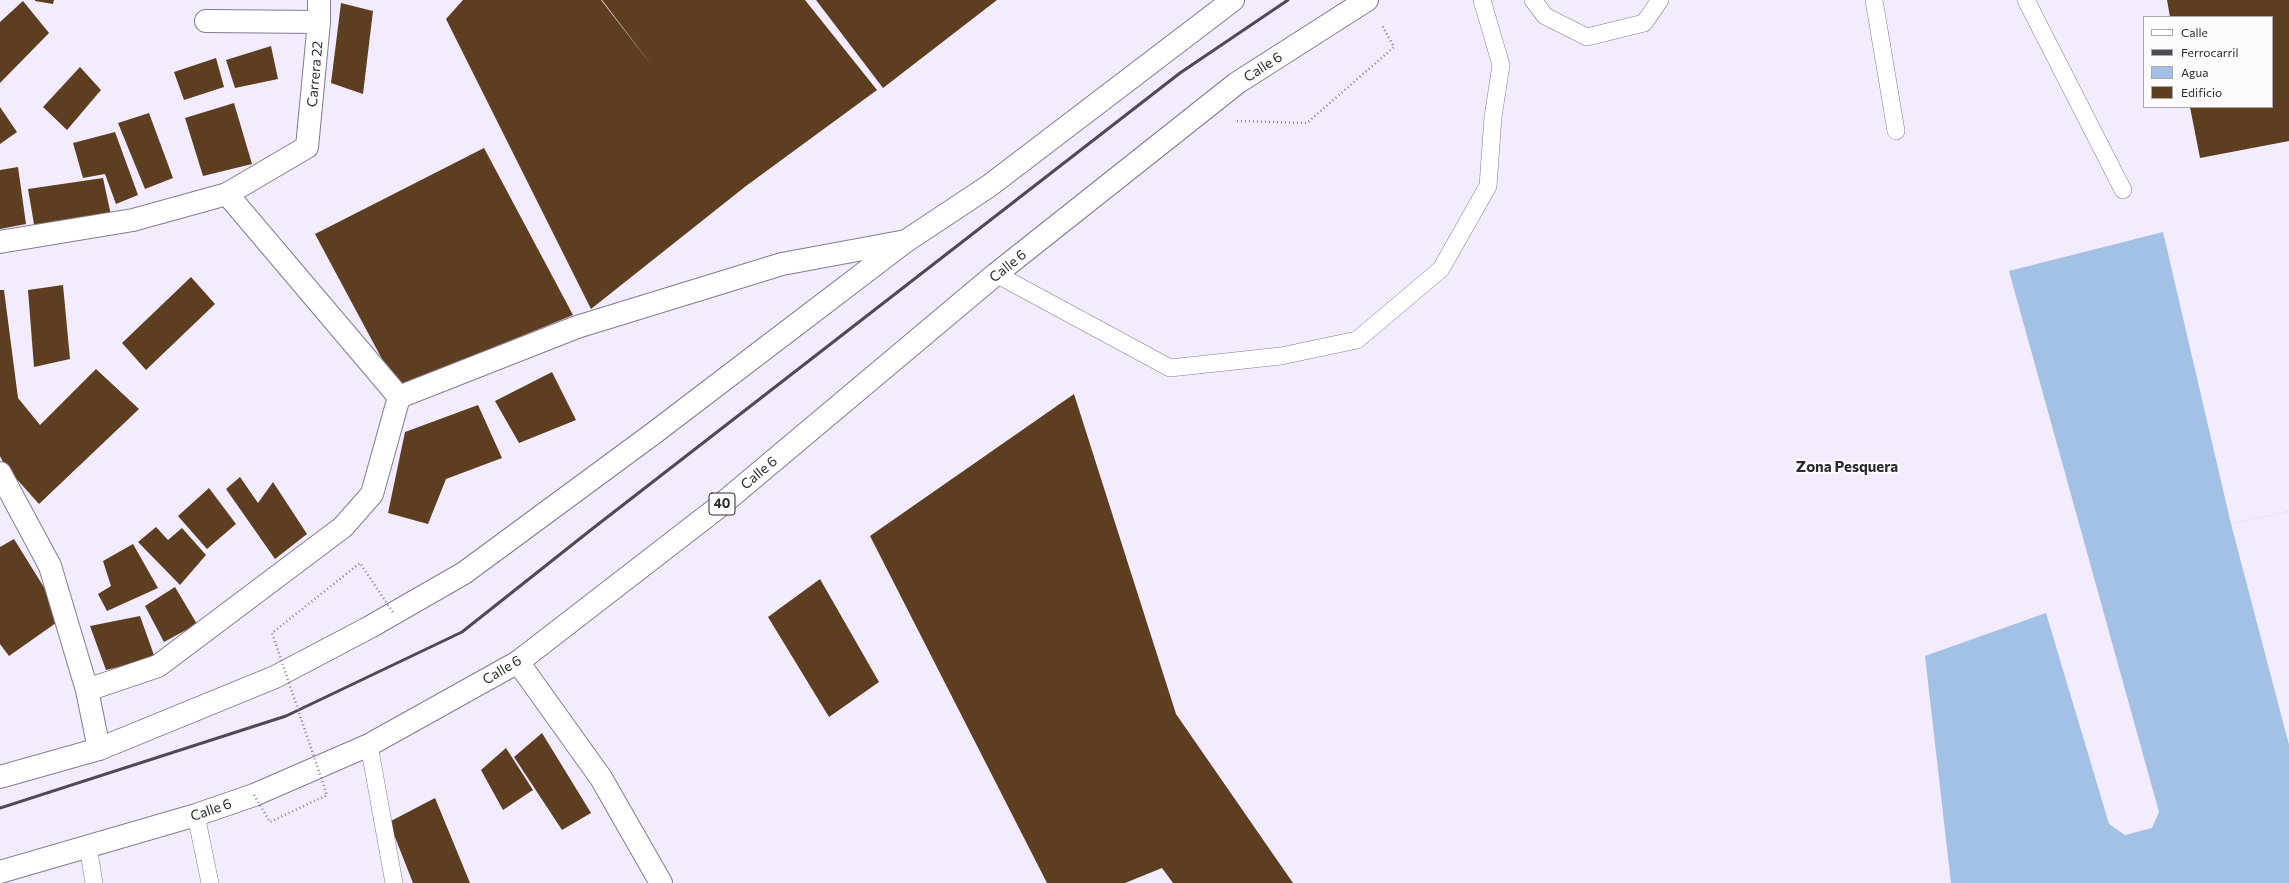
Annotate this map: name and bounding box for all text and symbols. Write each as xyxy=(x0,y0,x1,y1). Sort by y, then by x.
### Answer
legend xyxy=(2143,16,2273,108)
text: Calle xyxy=(2181,25,2208,39)
street label: Carrera 22 xyxy=(304,40,326,108)
text: Ferrocarril xyxy=(2181,45,2238,59)
street label: Calle 6 xyxy=(1241,48,1285,86)
text: Agua xyxy=(2181,65,2209,79)
text: Edificio xyxy=(2181,85,2222,99)
street label: Calle 6 xyxy=(986,246,1030,286)
street label: Calle 6 xyxy=(737,453,781,493)
district label: Zona Pesquera xyxy=(1796,458,1898,476)
road number: 40 xyxy=(709,493,735,515)
street label: Calle 6 xyxy=(479,652,525,688)
street label: Calle 6 xyxy=(188,795,234,825)

